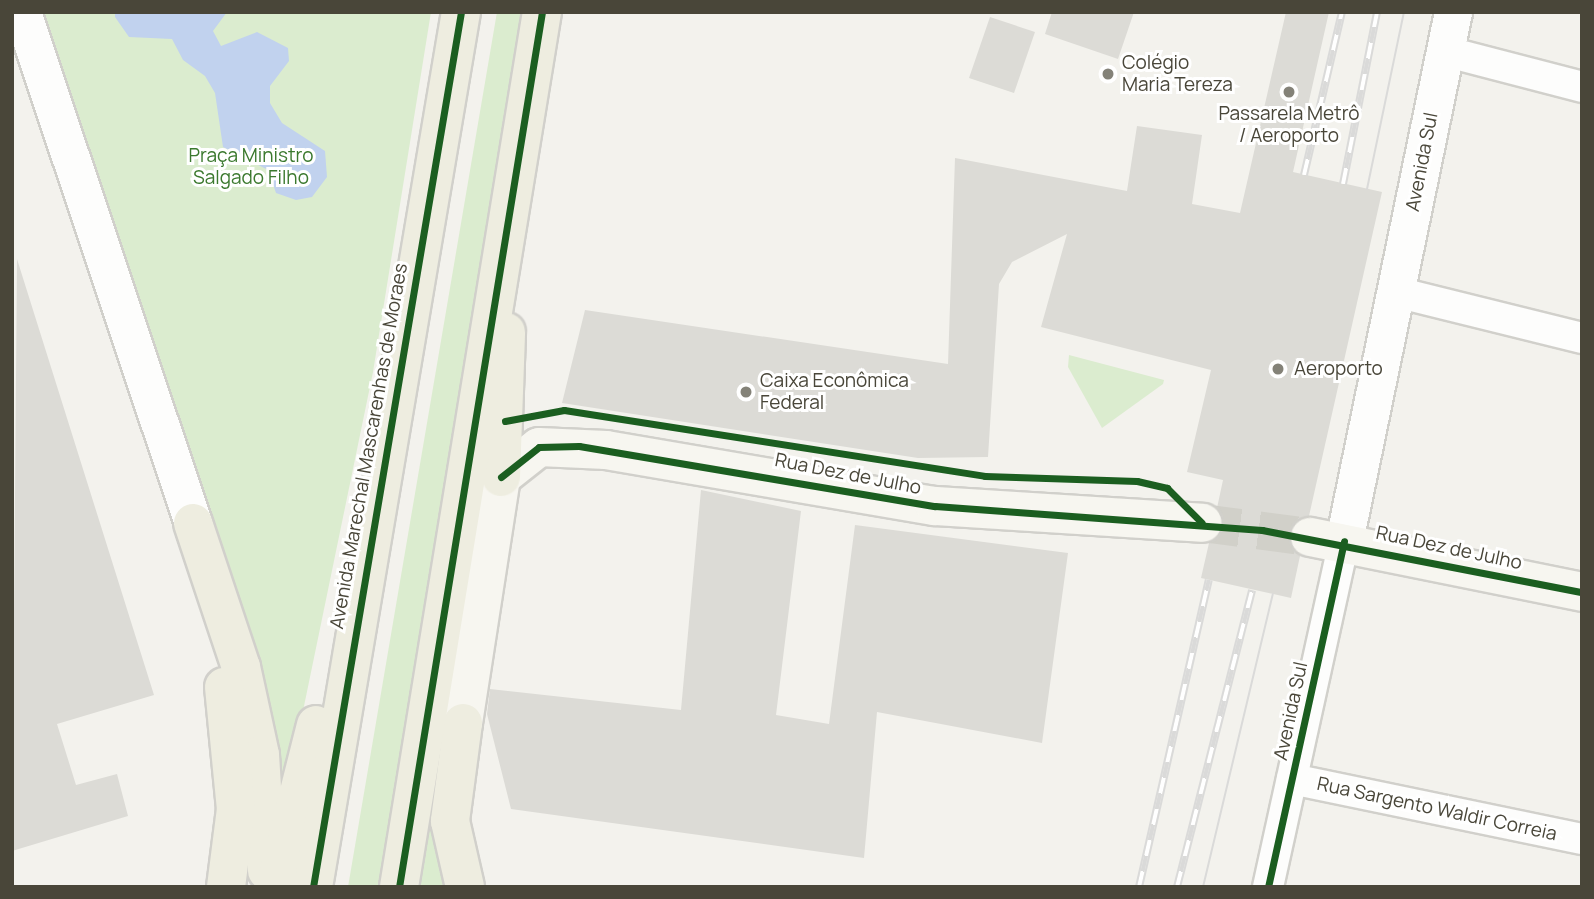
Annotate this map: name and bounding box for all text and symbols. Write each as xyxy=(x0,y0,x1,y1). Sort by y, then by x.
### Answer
place label: Colégio Maria Tereza xyxy=(1122,52,1233,96)
marker: Colégio Maria Tereza xyxy=(1100,66,1116,82)
marker: Passarela Metrô / Aeroporto xyxy=(1281,84,1297,100)
place label: Passarela Metrô / Aeroporto xyxy=(1218,103,1360,147)
street label: Avenida Sul xyxy=(1401,111,1443,213)
park label: Praça Ministro Salgado Filho xyxy=(189,145,313,189)
street label: Avenida Marechal Mascarenhas de Moraes xyxy=(326,261,412,631)
place label: Aeroporto xyxy=(1294,358,1383,380)
marker: Aeroporto xyxy=(1268,359,1288,379)
place label: Caixa Econômica Federal xyxy=(760,370,909,414)
marker: Caixa Econômica Federal xyxy=(738,384,754,400)
street label: Rua Dez de Julho xyxy=(773,449,923,499)
street label: Rua Dez de Julho xyxy=(1374,521,1524,575)
street label: Avenida Sul xyxy=(1269,660,1313,762)
street label: Rua Sargento Waldir Correia xyxy=(1315,772,1559,846)

